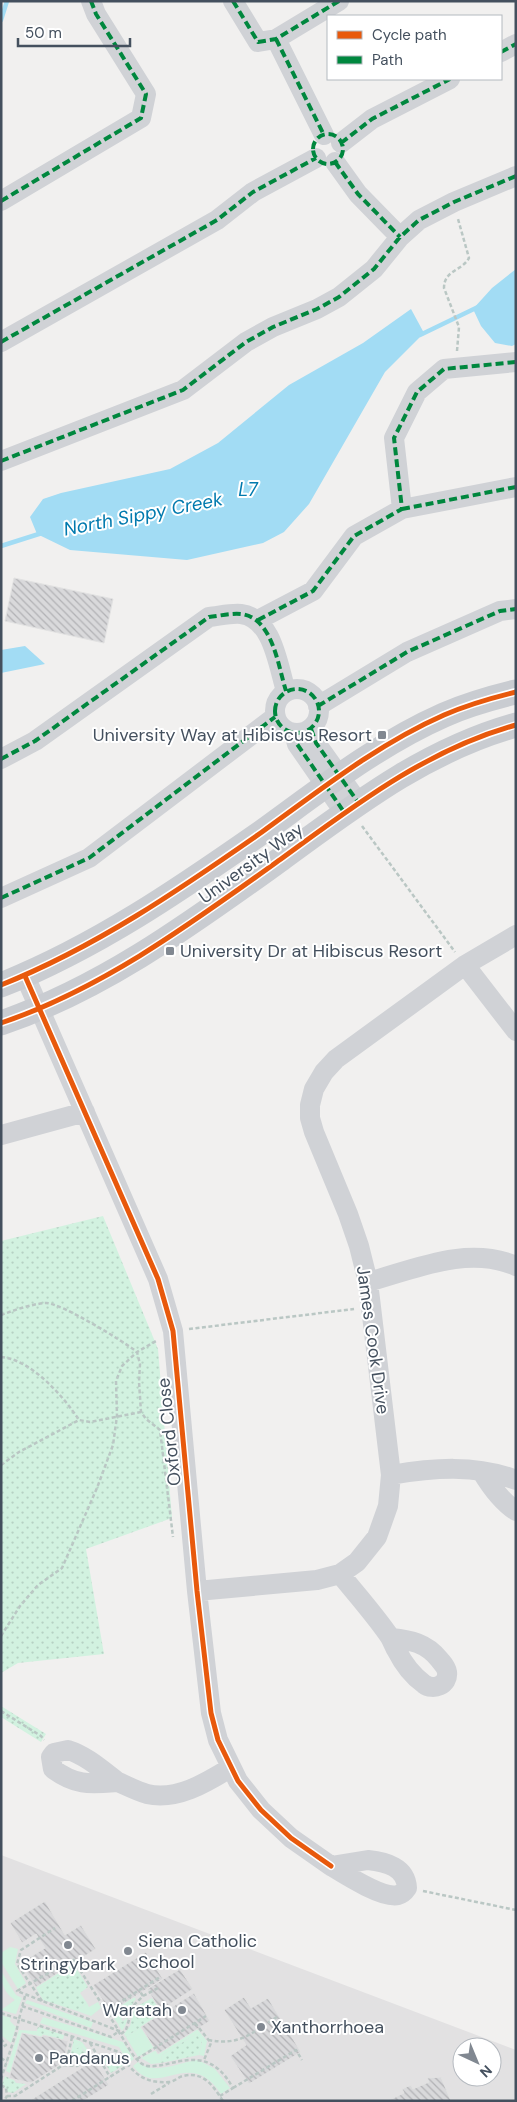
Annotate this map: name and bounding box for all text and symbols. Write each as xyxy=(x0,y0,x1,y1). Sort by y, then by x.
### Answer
scale bar xyxy=(18,15,130,47)
legend xyxy=(327,15,502,80)
text: 50 m xyxy=(25,23,62,43)
text: Cycle path xyxy=(372,25,447,45)
text: Path xyxy=(372,50,403,70)
water label: L7 xyxy=(238,477,259,502)
water label: North Sippy Creek xyxy=(61,486,225,542)
place label: University Way at Hibiscus Resort xyxy=(93,723,372,747)
marker: University Way at Hibiscus Resort xyxy=(376,729,388,741)
street label: University Way xyxy=(194,817,308,909)
place label: University Dr at Hibiscus Resort xyxy=(180,939,442,963)
marker: University Dr at Hibiscus Resort xyxy=(164,945,176,957)
street label: James Cook Drive xyxy=(351,1264,395,1416)
street label: Oxford Close xyxy=(151,1377,187,1487)
place label: Siena Catholic School xyxy=(138,1929,257,1974)
marker: Stringybark xyxy=(62,1939,74,1951)
marker: Siena Catholic School xyxy=(122,1945,134,1957)
place label: Stringybark xyxy=(20,1952,116,1976)
place label: Waratah xyxy=(102,1998,172,2022)
marker: Waratah xyxy=(176,2004,188,2016)
place label: Xanthorrhoea xyxy=(271,2015,384,2039)
marker: Xanthorrhoea xyxy=(255,2021,267,2033)
north arrow xyxy=(452,2037,502,2087)
place label: Pandanus xyxy=(49,2046,130,2070)
marker: Pandanus xyxy=(33,2052,45,2064)
text: N xyxy=(476,2061,496,2081)

